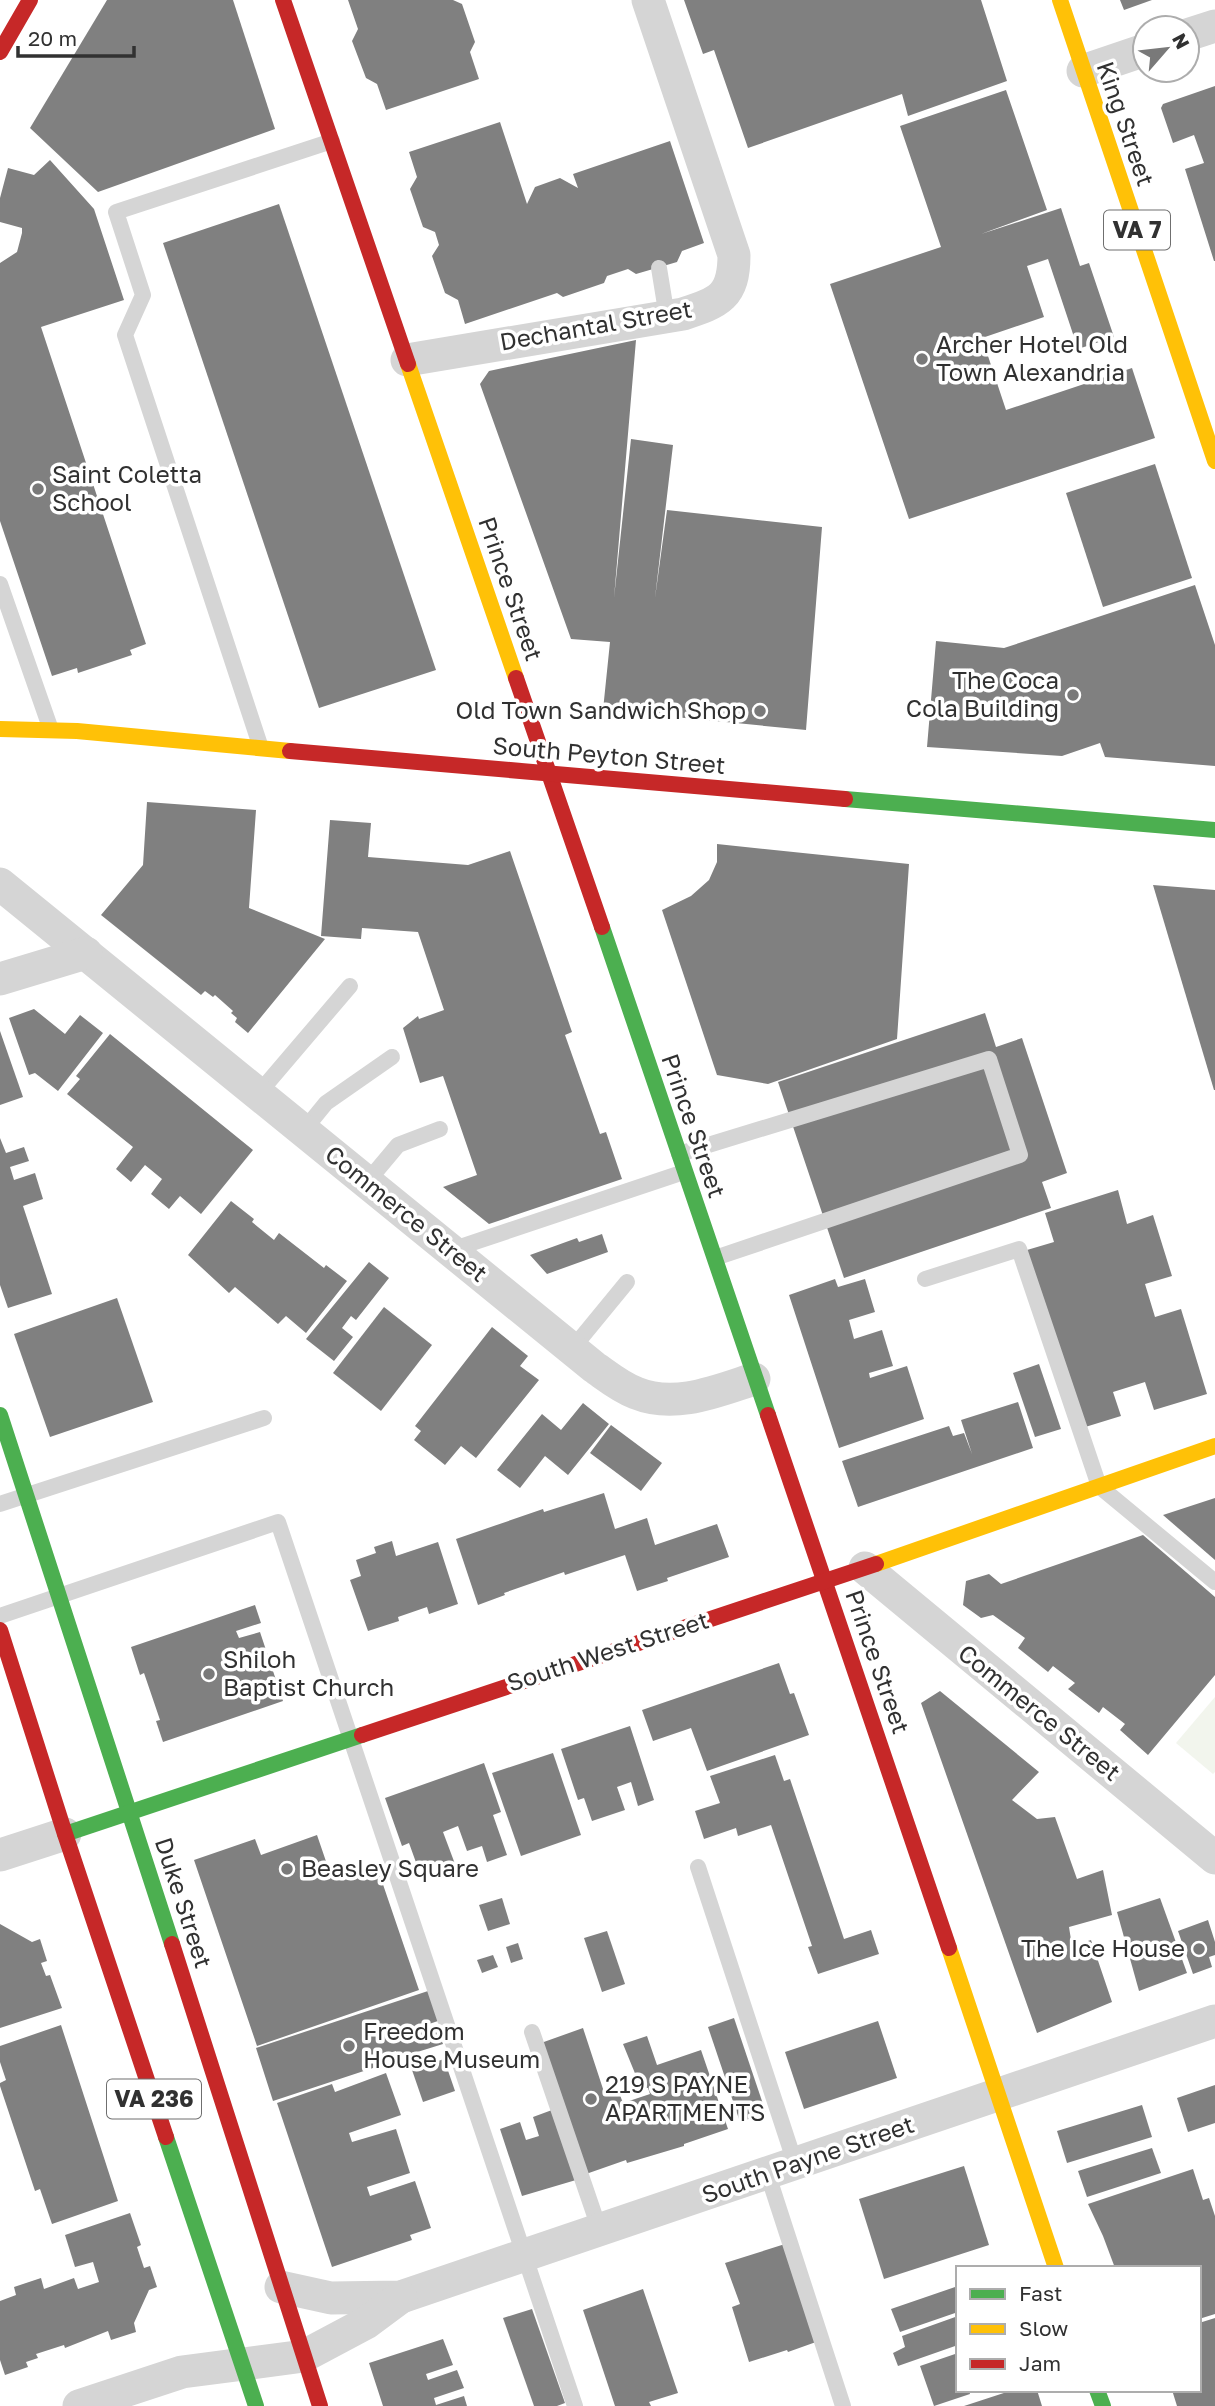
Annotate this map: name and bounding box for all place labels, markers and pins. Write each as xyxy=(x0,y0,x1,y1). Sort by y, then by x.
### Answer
place label: Archer Hotel Old Town Alexandria xyxy=(936,329,1128,386)
marker: Archer Hotel Old Town Alexandria xyxy=(914,351,930,367)
place label: Saint Coletta School xyxy=(52,459,202,516)
marker: Saint Coletta School xyxy=(30,481,46,497)
place label: The Coca Cola Building xyxy=(906,665,1059,722)
marker: The Coca Cola Building xyxy=(1065,687,1081,703)
place label: Old Town Sandwich Shop xyxy=(456,695,746,724)
marker: Old Town Sandwich Shop xyxy=(752,703,768,719)
place label: Shiloh Baptist Church xyxy=(223,1644,394,1701)
marker: Shiloh Baptist Church xyxy=(201,1666,217,1682)
place label: Beasley Square xyxy=(301,1853,479,1882)
marker: Beasley Square xyxy=(279,1861,295,1877)
place label: The Ice House xyxy=(1021,1933,1185,1962)
marker: The Ice House xyxy=(1191,1941,1207,1957)
place label: Freedom House Museum xyxy=(363,2016,540,2073)
marker: Freedom House Museum xyxy=(341,2038,357,2054)
place label: 219 S PAYNE APARTMENTS xyxy=(605,2069,765,2126)
marker: 219 S PAYNE APARTMENTS xyxy=(583,2091,599,2107)

